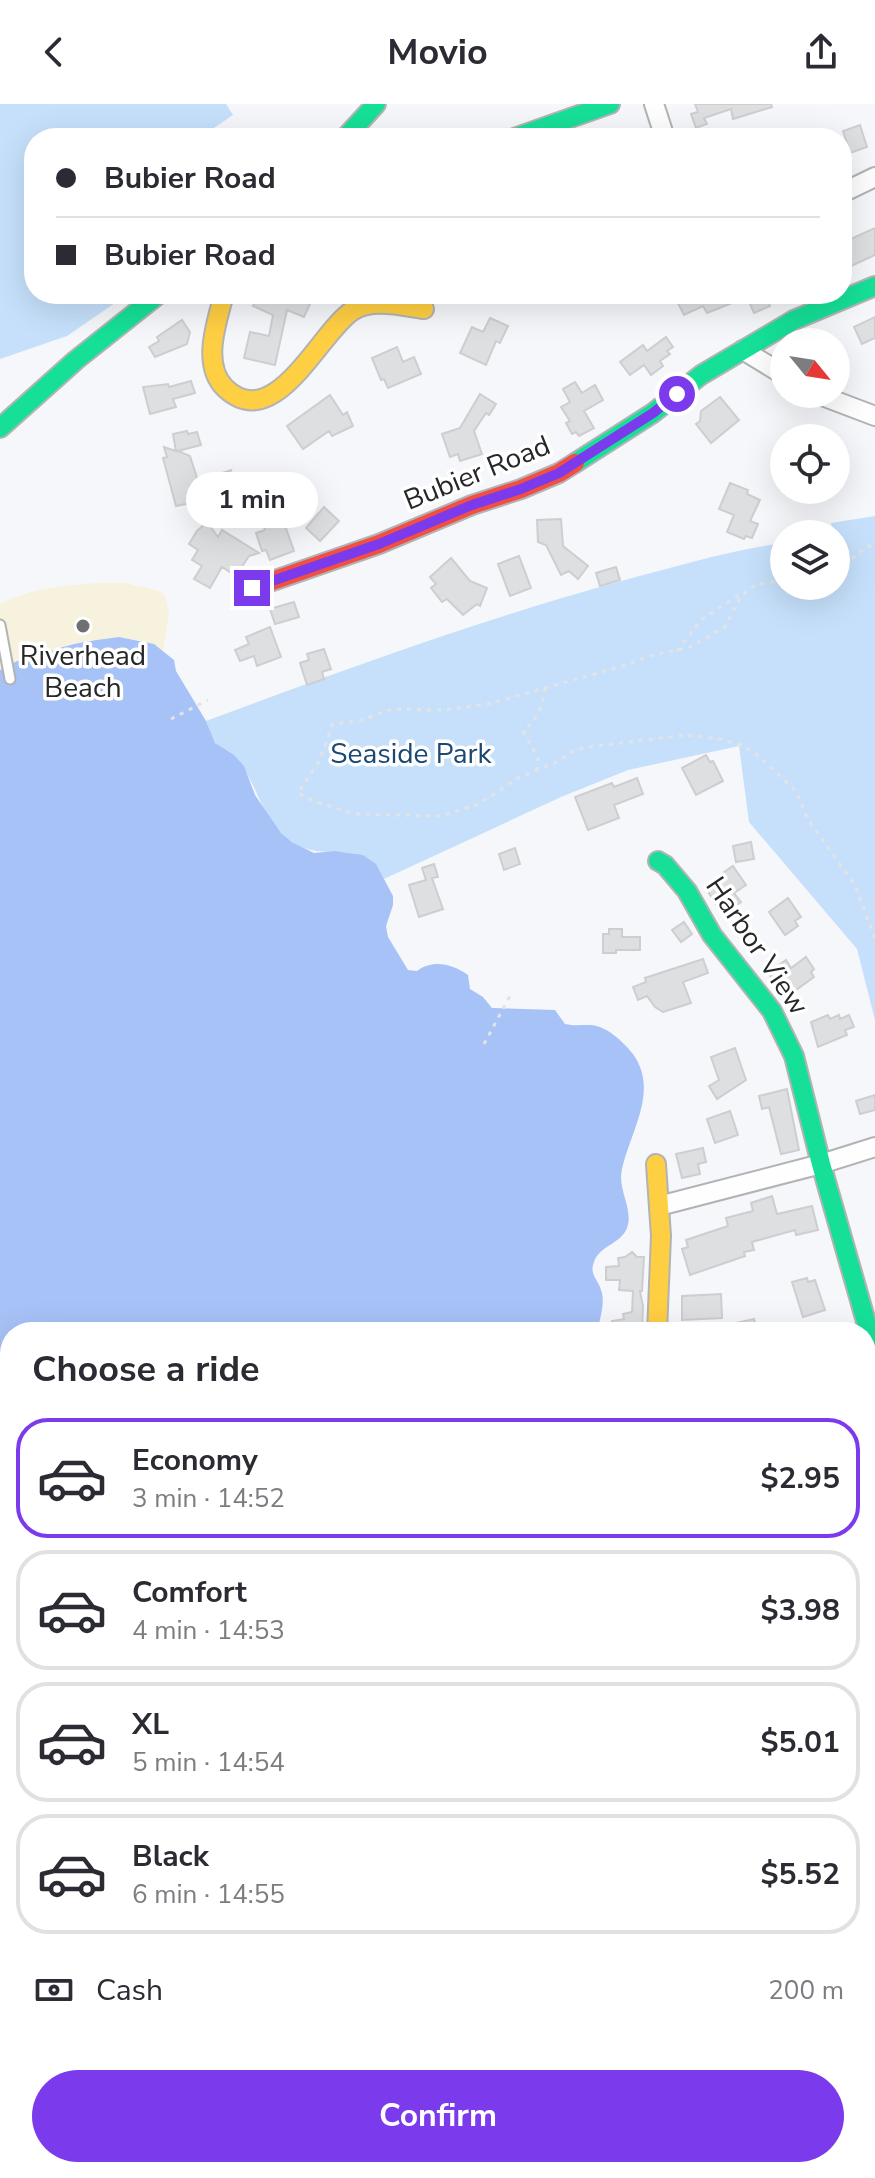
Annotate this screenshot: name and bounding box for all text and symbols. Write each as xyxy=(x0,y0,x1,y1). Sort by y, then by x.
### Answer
text: Movio xyxy=(387,28,488,77)
icon: back xyxy=(32,30,76,74)
icon: share xyxy=(799,30,843,74)
text: Bubier Road xyxy=(104,158,276,199)
text: Bubier Road xyxy=(104,235,276,276)
north arrow xyxy=(770,328,850,408)
map controls xyxy=(770,328,850,600)
route start xyxy=(659,376,695,412)
button: locate xyxy=(770,424,850,504)
street label: Bubier Road xyxy=(398,426,556,520)
callout: 1 min xyxy=(186,472,318,528)
text: 1 min xyxy=(218,482,286,517)
button: layers xyxy=(770,520,850,600)
route end xyxy=(234,570,270,606)
marker: Riverhead Beach xyxy=(74,617,92,635)
place label: Riverhead Beach xyxy=(20,637,146,707)
park label: Seaside Park xyxy=(330,735,493,773)
street label: Harbor View xyxy=(697,869,817,1023)
text: Choose a ride xyxy=(32,1345,260,1394)
text: Economy xyxy=(132,1440,258,1481)
icon: car xyxy=(36,1442,108,1514)
text: $2.95 xyxy=(761,1458,840,1499)
text: 3 min · 14:52 xyxy=(132,1481,285,1516)
text: Comfort xyxy=(132,1572,247,1613)
icon: car xyxy=(36,1574,108,1646)
text: $3.98 xyxy=(761,1590,840,1631)
text: 4 min · 14:53 xyxy=(132,1613,285,1648)
text: XL xyxy=(132,1704,169,1745)
icon: car xyxy=(36,1706,108,1778)
text: $5.01 xyxy=(761,1722,840,1763)
text: 5 min · 14:54 xyxy=(132,1745,285,1780)
text: Black xyxy=(132,1836,209,1877)
icon: car xyxy=(36,1838,108,1910)
text: $5.52 xyxy=(761,1854,840,1895)
text: 6 min · 14:55 xyxy=(132,1877,285,1912)
icon: cash xyxy=(32,1968,76,2012)
text: Cash xyxy=(96,1970,163,2011)
text: 200 m xyxy=(768,1973,844,2008)
button: Confirm xyxy=(32,2070,844,2162)

